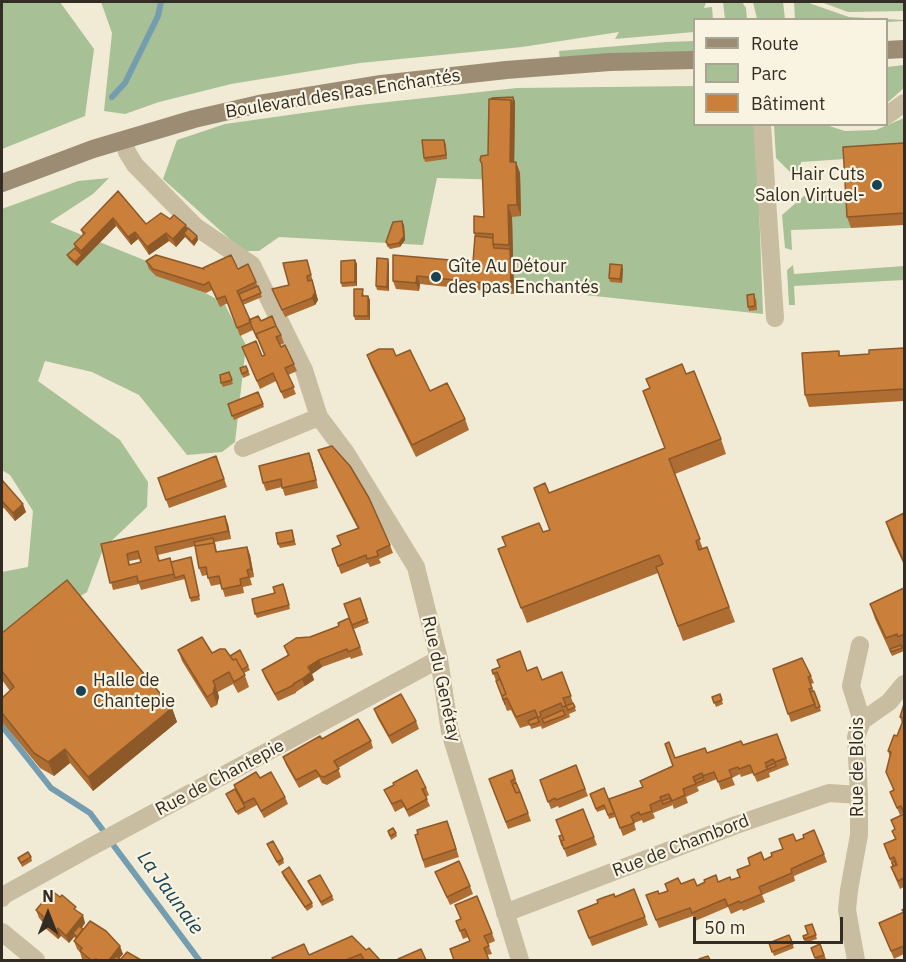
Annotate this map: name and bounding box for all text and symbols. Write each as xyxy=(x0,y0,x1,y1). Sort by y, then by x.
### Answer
legend xyxy=(693,18,888,126)
text: Route xyxy=(751,32,799,55)
text: Parc xyxy=(751,62,787,85)
street label: Boulevard des Pas Enchantés xyxy=(224,65,462,123)
text: Bâtiment xyxy=(751,92,825,115)
place label: Hair Cuts Salon Virtuel- xyxy=(755,164,865,207)
marker: Hair Cuts Salon Virtuel- xyxy=(870,178,884,192)
place label: Gîte Au Détour des pas Enchantés xyxy=(448,256,599,298)
marker: Gîte Au Détour des pas Enchantés xyxy=(429,270,443,284)
street label: Rue du Genétay xyxy=(417,614,465,744)
place label: Halle de Chantepie xyxy=(93,670,175,712)
marker: Halle de Chantepie xyxy=(74,684,88,698)
street label: Rue de Blois xyxy=(847,717,869,817)
street label: Rue de Chantepie xyxy=(152,735,288,821)
street label: Rue de Chambord xyxy=(610,810,752,882)
water label: La Jaunaie xyxy=(132,847,208,939)
north arrow xyxy=(18,884,78,944)
text: N xyxy=(42,886,54,906)
scale bar xyxy=(696,905,846,943)
text: 50 m xyxy=(704,916,746,939)

